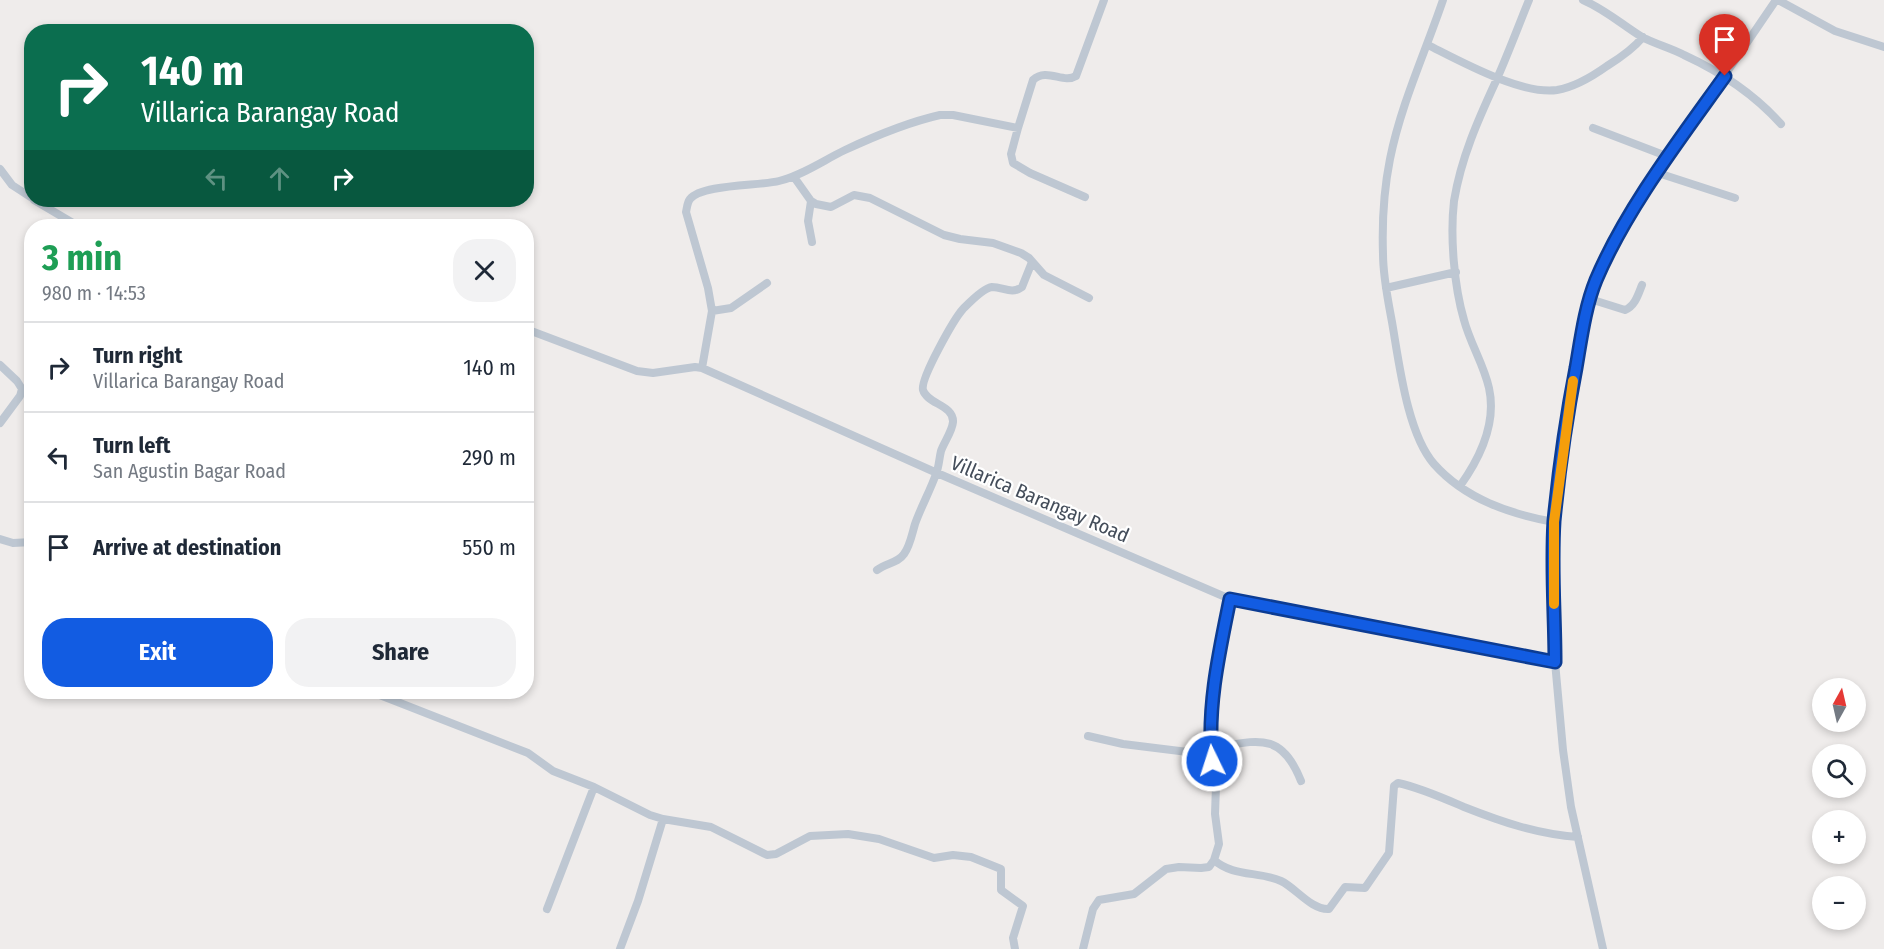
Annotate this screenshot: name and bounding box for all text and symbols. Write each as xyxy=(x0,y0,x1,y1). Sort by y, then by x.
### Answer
pin xyxy=(1699,14,1750,76)
icon: arrive xyxy=(1708,23,1741,56)
text: 140 m xyxy=(141,46,244,96)
icon: right xyxy=(42,48,120,126)
text: Villarica Barangay Road xyxy=(141,97,399,129)
icon: left xyxy=(200,162,233,195)
icon: ahead xyxy=(263,162,296,195)
icon: right xyxy=(326,162,359,195)
text: 3 min xyxy=(42,236,122,280)
button: close xyxy=(453,239,516,302)
text: 980 m · 14:53 xyxy=(42,281,146,305)
text: Turn right xyxy=(93,342,182,369)
icon: right xyxy=(42,351,75,384)
text: 140 m xyxy=(463,354,516,381)
text: Villarica Barangay Road xyxy=(93,369,284,393)
text: Turn left xyxy=(93,432,171,459)
icon: left xyxy=(42,441,75,474)
text: 290 m xyxy=(462,444,516,471)
street label: Villarica Barangay Road xyxy=(947,451,1133,547)
text: San Agustin Bagar Road xyxy=(93,459,286,483)
icon: arrive xyxy=(42,531,75,564)
text: Arrive at destination xyxy=(93,534,281,561)
text: 550 m xyxy=(462,534,516,561)
button: Exit xyxy=(42,618,273,687)
button: Share xyxy=(285,618,516,687)
north arrow xyxy=(1812,678,1866,732)
map controls xyxy=(1812,678,1866,930)
position arrow xyxy=(1180,729,1244,793)
button: search xyxy=(1812,744,1866,798)
button: + xyxy=(1812,810,1866,864)
button: − xyxy=(1812,876,1866,930)

